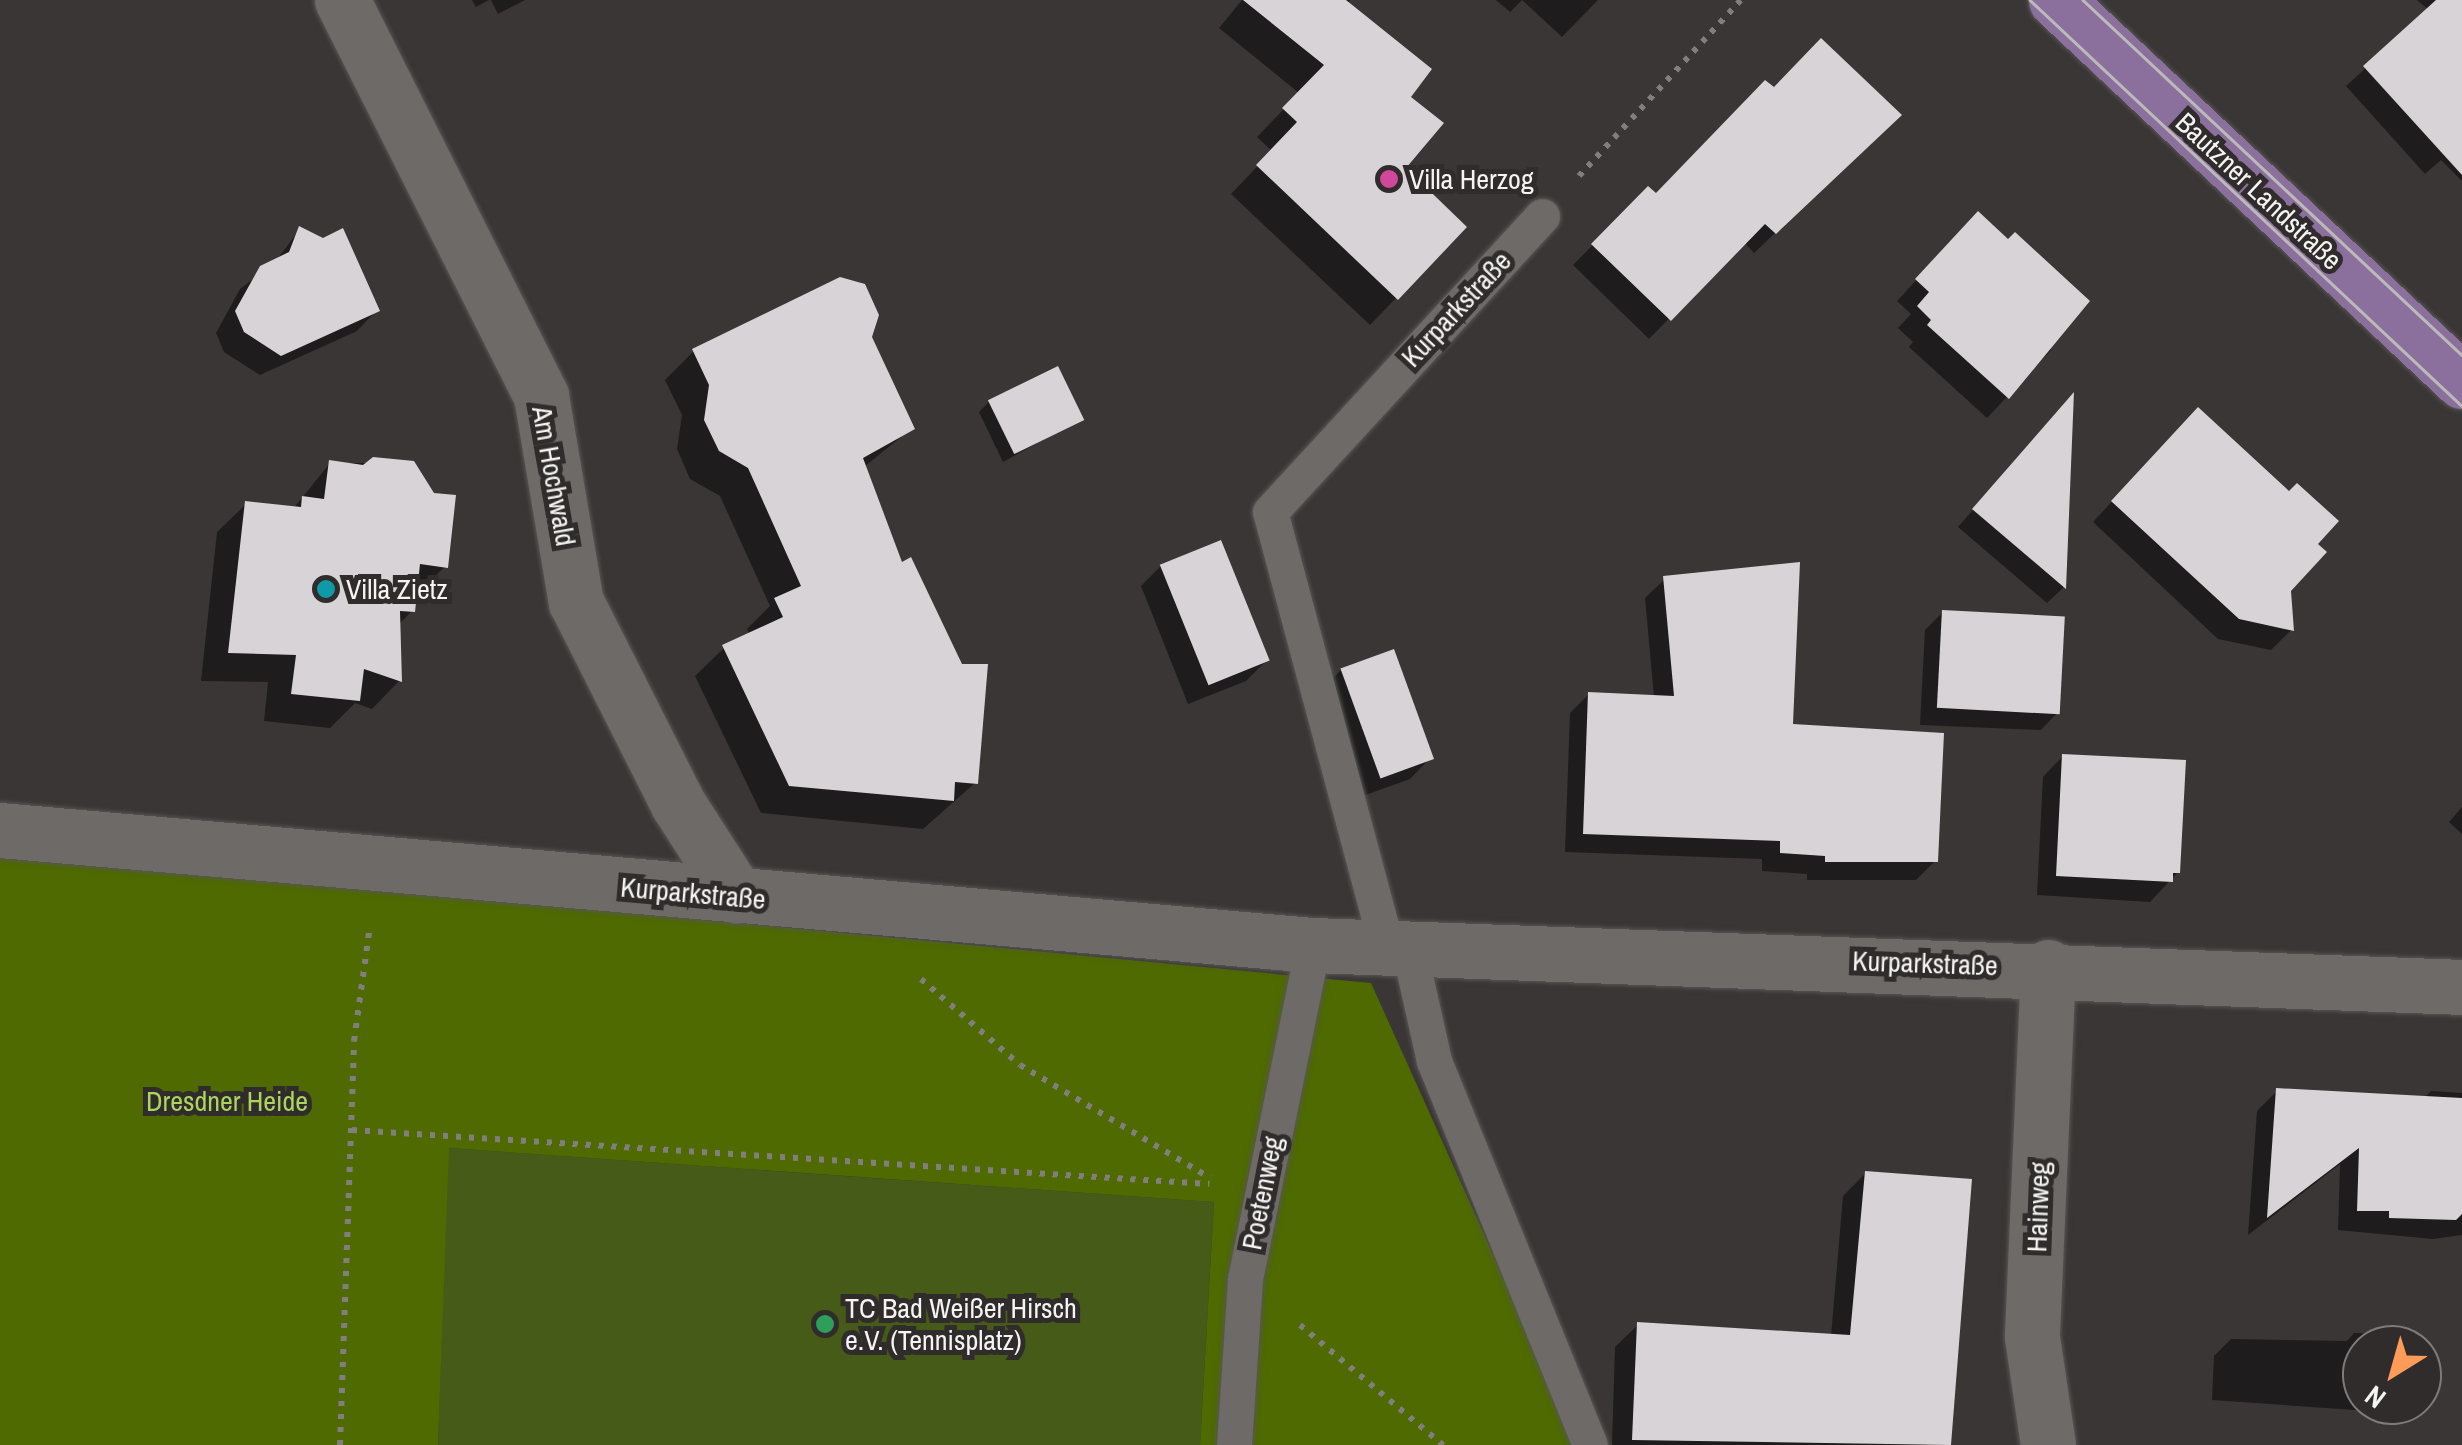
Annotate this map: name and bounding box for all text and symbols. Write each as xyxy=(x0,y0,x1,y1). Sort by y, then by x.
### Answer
street label: Bautzner Landstraße xyxy=(2169,106,2349,276)
place label: Villa Herzog xyxy=(1409,162,1534,196)
marker: Villa Herzog xyxy=(1378,168,1400,190)
street label: Kurparkstraße xyxy=(1394,244,1518,374)
street label: Am Hochwald xyxy=(525,403,583,549)
place label: Villa Zietz xyxy=(346,572,448,606)
marker: Villa Zietz xyxy=(315,578,337,600)
street label: Kurparkstraße xyxy=(619,870,767,916)
street label: Kurparkstraße xyxy=(1852,944,1998,982)
park label: Dresdner Heide xyxy=(146,1084,308,1118)
street label: Poetenweg xyxy=(1235,1133,1289,1253)
street label: Hainweg xyxy=(2020,1161,2056,1253)
place label: TC Bad Weißer Hirsch e.V. (Tennisplatz) xyxy=(845,1291,1077,1357)
marker: TC Bad Weißer Hirsch e.V. (Tennisplatz) xyxy=(814,1313,836,1335)
north arrow xyxy=(2342,1325,2442,1425)
text: N xyxy=(2357,1377,2393,1418)

